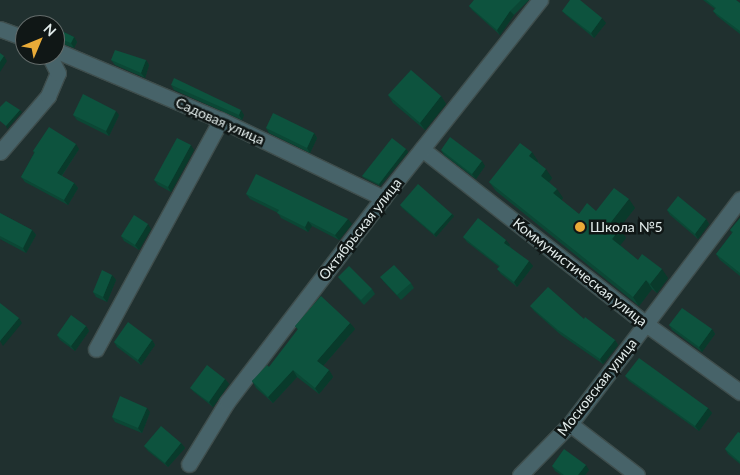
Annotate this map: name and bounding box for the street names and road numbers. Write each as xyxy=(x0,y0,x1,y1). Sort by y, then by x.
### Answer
street label: Садовая улица xyxy=(173,94,267,148)
street label: Октябрьская улица xyxy=(315,175,405,283)
street label: Коммунистическая улица xyxy=(510,214,650,330)
street label: Московская улица xyxy=(554,335,640,439)

